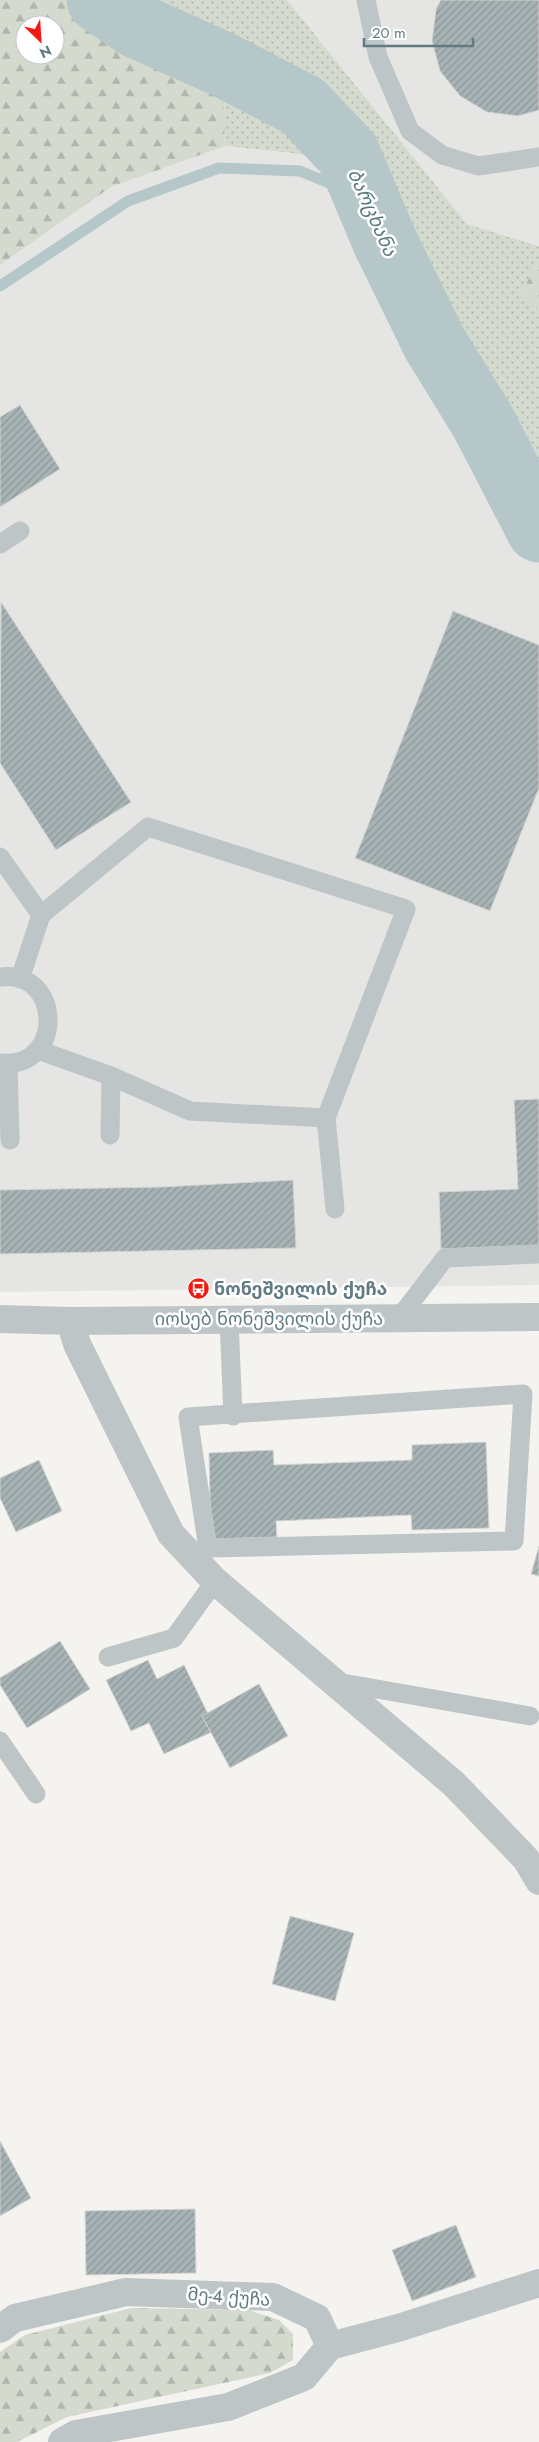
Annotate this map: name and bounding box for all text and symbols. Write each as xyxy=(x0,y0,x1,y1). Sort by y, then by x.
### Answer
north arrow xyxy=(15,15,65,65)
scale bar xyxy=(364,15,473,47)
text: 20 m xyxy=(372,22,406,44)
text: N xyxy=(36,40,55,63)
water label: ბარცხანა xyxy=(341,164,404,261)
place label: ნონეშვილის ქუჩა xyxy=(214,1276,387,1302)
bus stop icon: ნონეშვილის ქუჩა xyxy=(186,1277,210,1301)
street label: იოსებ ნონეშვილის ქუჩა xyxy=(155,1306,383,1332)
street label: მე-4 ქუჩა xyxy=(187,2281,271,2313)

